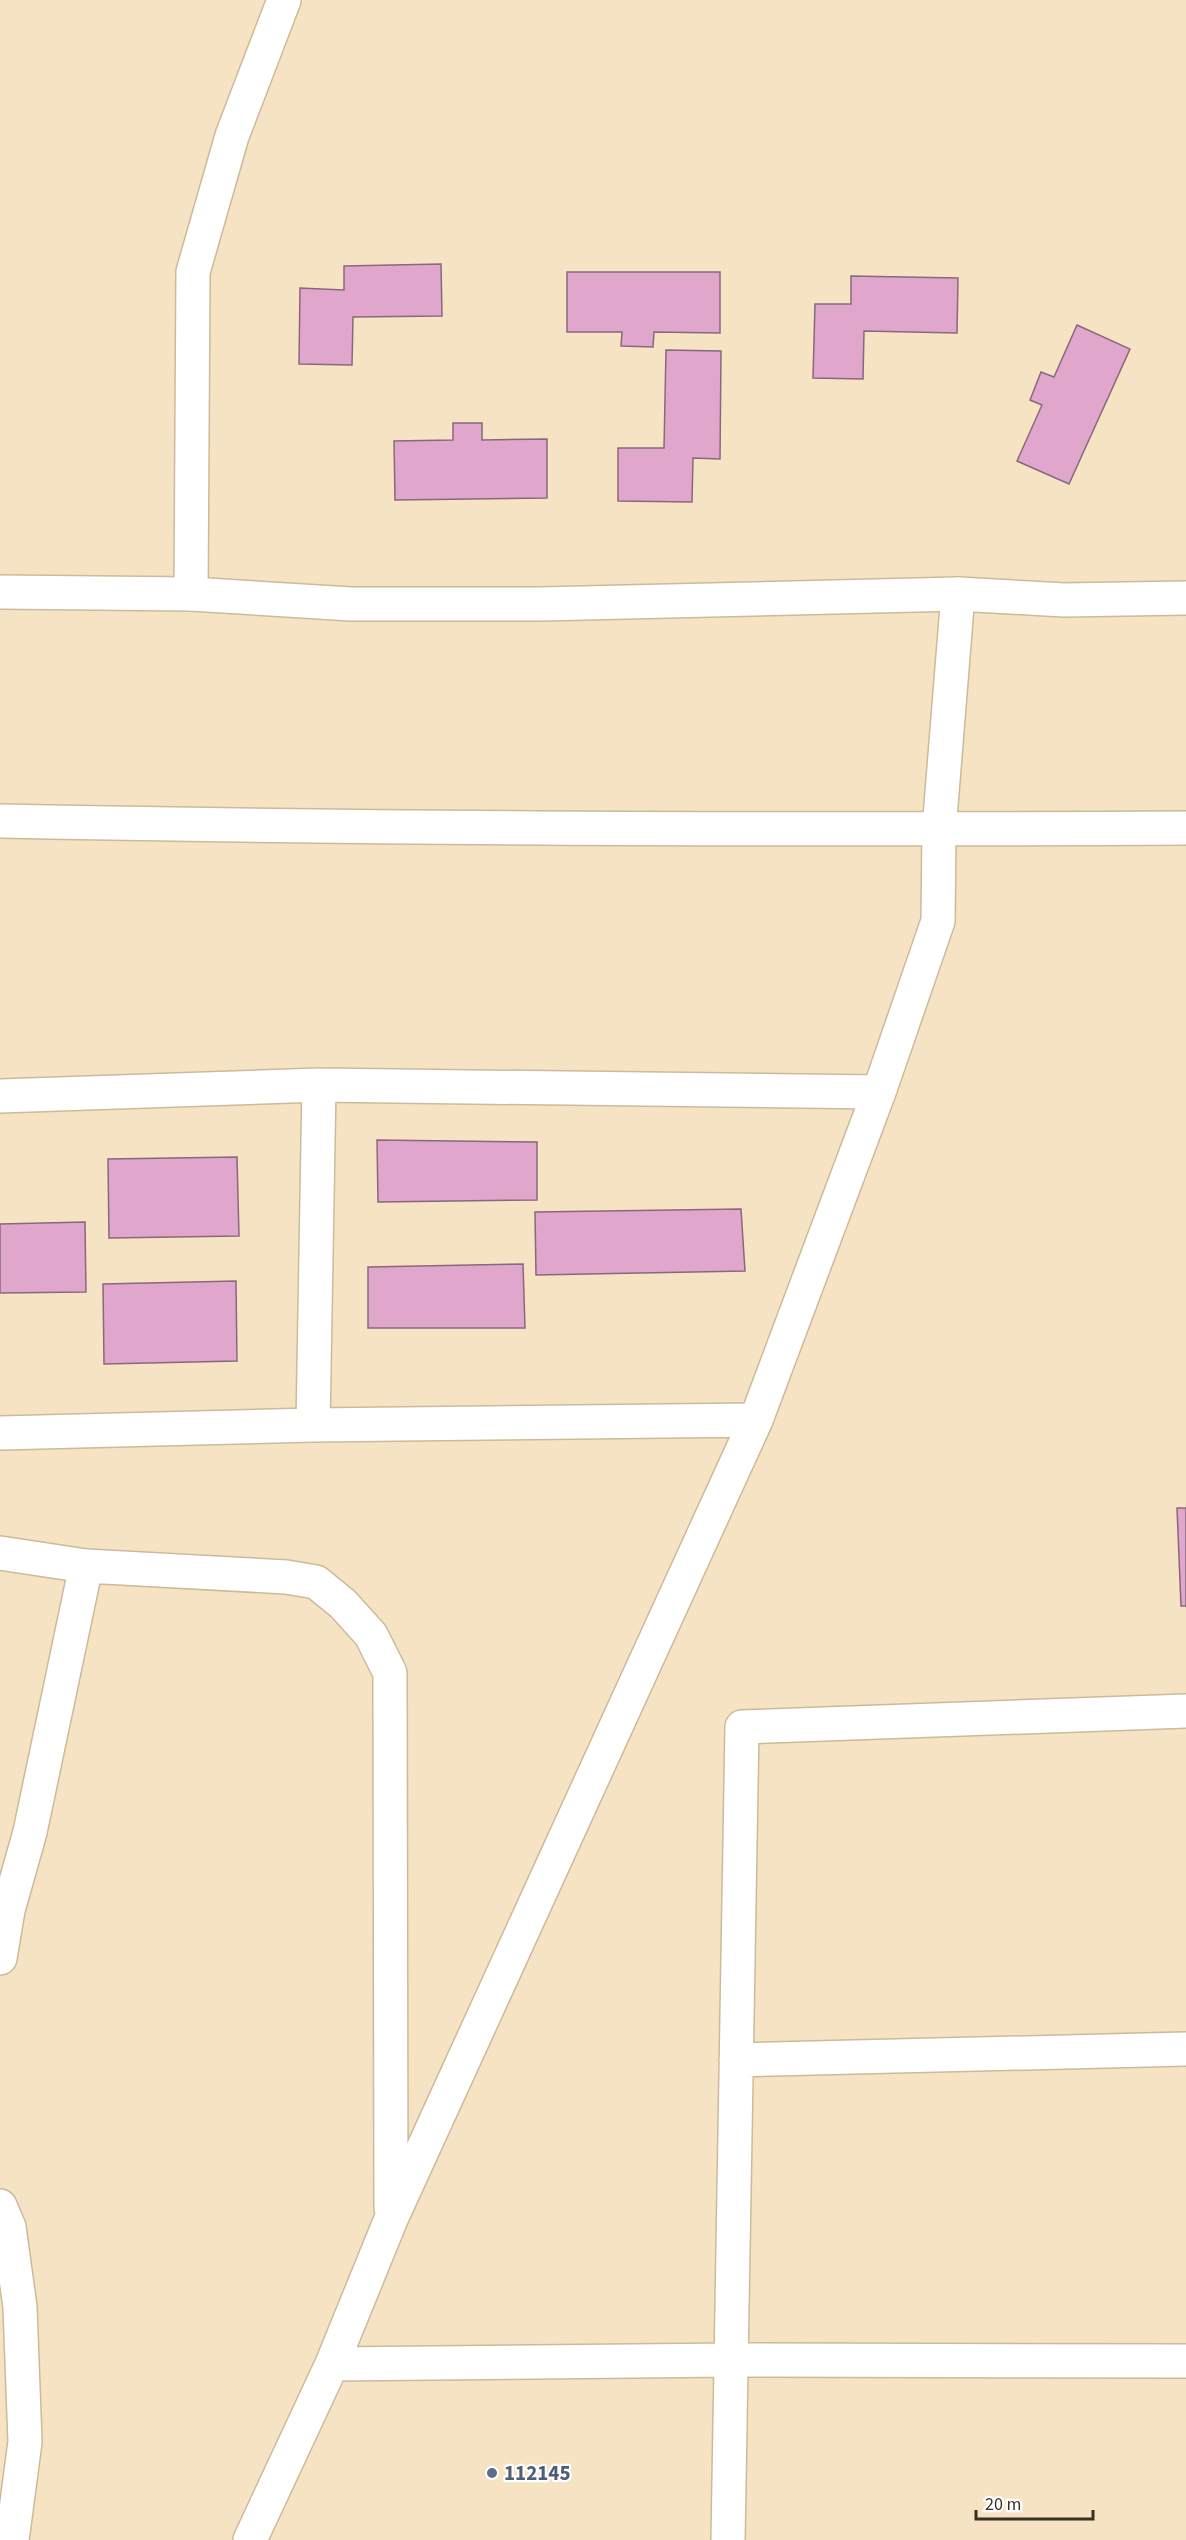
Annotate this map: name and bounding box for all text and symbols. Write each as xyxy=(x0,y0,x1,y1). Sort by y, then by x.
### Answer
place label: 112145 xyxy=(504,2458,571,2488)
marker: 112145 xyxy=(485,2466,499,2480)
scale bar xyxy=(976,2483,1093,2521)
text: 20 m xyxy=(985,2492,1021,2517)

